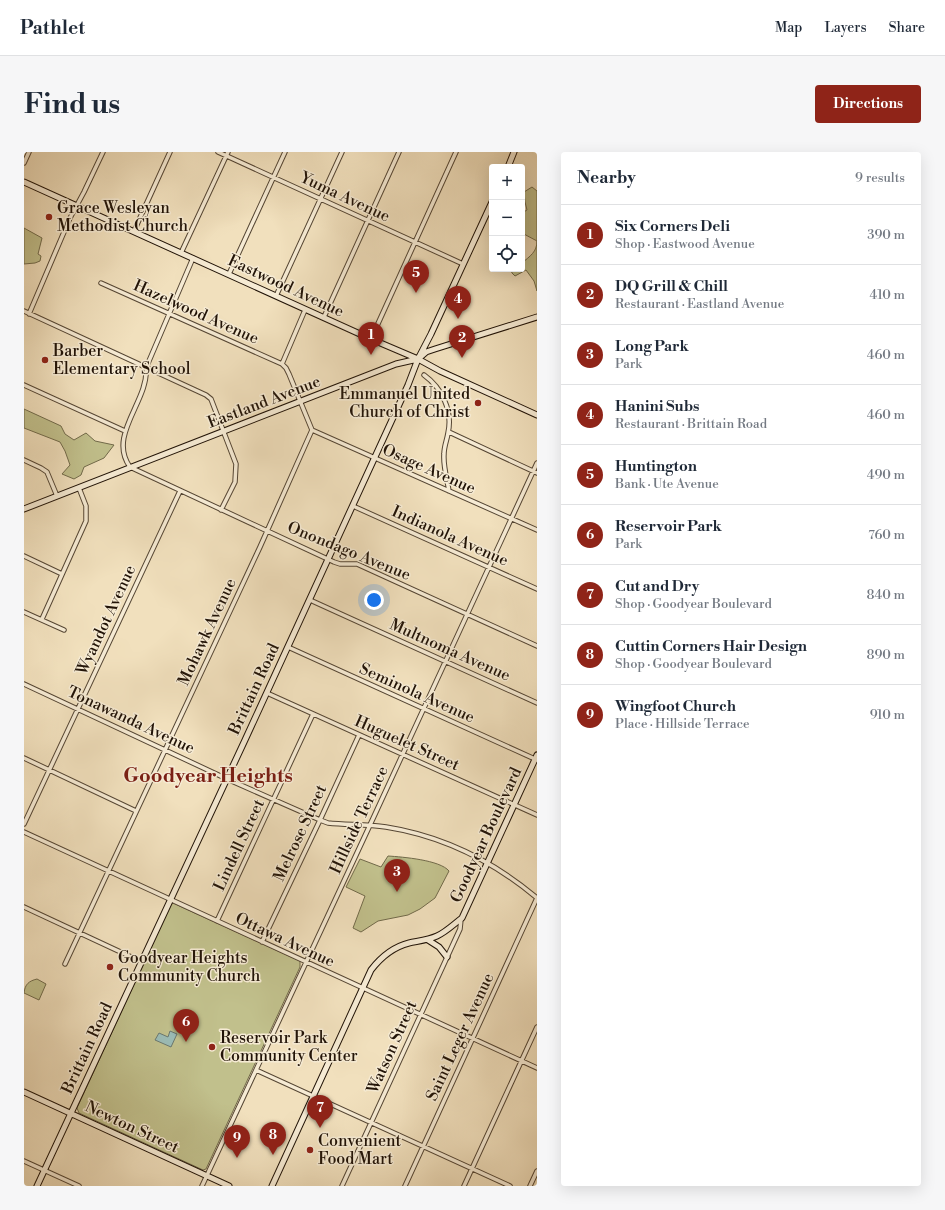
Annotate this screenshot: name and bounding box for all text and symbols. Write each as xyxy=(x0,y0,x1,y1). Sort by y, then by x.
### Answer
text: Pathlet xyxy=(20,16,85,40)
text: Map xyxy=(775,19,802,37)
text: Layers xyxy=(824,19,867,37)
text: Share xyxy=(889,19,925,37)
button: Directions xyxy=(815,85,921,123)
text: Find us xyxy=(24,87,120,122)
map controls xyxy=(489,164,525,272)
button: + xyxy=(489,164,525,200)
street label: Yuma Avenue xyxy=(296,167,393,227)
text: Nearby xyxy=(577,167,636,189)
text: 9 results xyxy=(855,170,905,186)
place label: Grace Wesleyan Methodist Church xyxy=(57,198,188,236)
button: − xyxy=(489,200,525,236)
marker: Grace Wesleyan Methodist Church xyxy=(44,212,54,222)
text: Six Corners Deli xyxy=(615,217,730,236)
text: 1 xyxy=(587,227,593,243)
text: 390 m xyxy=(867,227,905,243)
button: locate xyxy=(489,236,525,272)
text: Shop · Eastwood Avenue xyxy=(615,236,755,252)
street label: Eastwood Avenue xyxy=(225,250,347,322)
pin: 5 xyxy=(403,260,429,293)
street label: Hazelwood Avenue xyxy=(130,275,262,349)
text: DQ Grill & Chill xyxy=(615,277,728,296)
pin: 4 xyxy=(445,286,471,319)
text: 2 xyxy=(586,287,594,303)
text: 410 m xyxy=(869,287,905,303)
text: Restaurant · Eastland Avenue xyxy=(615,296,784,312)
pin: 1 xyxy=(358,322,384,355)
pin: 2 xyxy=(449,325,475,358)
text: Long Park xyxy=(615,337,689,356)
place label: Barber Elementary School xyxy=(52,341,191,379)
text: 3 xyxy=(586,347,594,363)
text: 460 m xyxy=(867,347,905,363)
marker: Barber Elementary School xyxy=(40,355,50,365)
text: Park xyxy=(615,356,642,372)
street label: Eastland Avenue xyxy=(205,371,323,433)
place label: Emmanuel United Church of Christ xyxy=(339,384,470,422)
text: Hanini Subs xyxy=(615,397,700,416)
marker: Emmanuel United Church of Christ xyxy=(473,398,483,408)
text: 4 xyxy=(586,407,594,423)
text: 460 m xyxy=(867,407,905,423)
text: Restaurant · Brittain Road xyxy=(615,416,767,432)
street label: Osage Avenue xyxy=(379,440,479,498)
text: Huntington xyxy=(615,457,697,476)
text: 5 xyxy=(586,467,594,483)
text: 490 m xyxy=(867,467,905,483)
text: Bank · Ute Avenue xyxy=(615,476,719,492)
street label: Indianola Avenue xyxy=(389,501,511,571)
street label: Onondago Avenue xyxy=(284,517,414,585)
text: Reservoir Park xyxy=(615,517,722,536)
text: 6 xyxy=(586,527,594,543)
text: 760 m xyxy=(868,527,905,543)
text: Park xyxy=(615,536,642,552)
street label: Wyandot Avenue xyxy=(71,562,140,679)
street label: Mohawk Avenue xyxy=(173,575,241,689)
text: Cut and Dry xyxy=(615,577,699,596)
text: 7 xyxy=(586,587,594,603)
text: 840 m xyxy=(866,587,905,603)
your location xyxy=(364,590,384,610)
text: Shop · Goodyear Boulevard xyxy=(615,596,772,612)
street label: Multnoma Avenue xyxy=(386,614,514,686)
text: Cuttin Corners Hair Design xyxy=(615,637,807,656)
street label: Brittain Road xyxy=(224,640,284,739)
text: 8 xyxy=(586,647,594,663)
text: 890 m xyxy=(866,647,905,663)
text: Shop · Goodyear Boulevard xyxy=(615,656,772,672)
street label: Seminola Avenue xyxy=(356,659,478,727)
street label: Tonawanda Avenue xyxy=(64,682,198,758)
text: Wingfoot Church xyxy=(615,697,736,716)
text: 9 xyxy=(586,707,594,723)
text: 910 m xyxy=(870,707,905,723)
street label: Huguelet Street xyxy=(351,711,463,775)
text: Place · Hillside Terrace xyxy=(615,716,750,732)
street label: Hillside Terrace xyxy=(325,763,393,877)
district label: Goodyear Heights xyxy=(123,764,293,789)
street label: Goodyear Boulevard xyxy=(446,764,526,906)
street label: Melrose Street xyxy=(269,781,331,885)
street label: Lindell Street xyxy=(209,796,269,894)
pin: 3 xyxy=(384,859,410,892)
street label: Ottawa Avenue xyxy=(232,908,338,972)
place label: Goodyear Heights Community Church xyxy=(118,948,261,986)
marker: Goodyear Heights Community Church xyxy=(105,962,115,972)
street label: Saint Leger Avenue xyxy=(422,970,498,1104)
street label: Watson Street xyxy=(362,997,422,1097)
street label: Brittain Road xyxy=(57,999,117,1098)
pin: 6 xyxy=(173,1009,199,1042)
place label: Reservoir Park Community Center xyxy=(220,1028,358,1066)
marker: Reservoir Park Community Center xyxy=(207,1042,217,1052)
pin: 7 xyxy=(307,1095,333,1128)
street label: Newton Street xyxy=(82,1096,183,1158)
pin: 8 xyxy=(260,1122,286,1155)
pin: 9 xyxy=(224,1125,250,1158)
place label: Convenient Food Mart xyxy=(318,1131,402,1169)
marker: Convenient Food Mart xyxy=(305,1145,315,1155)

